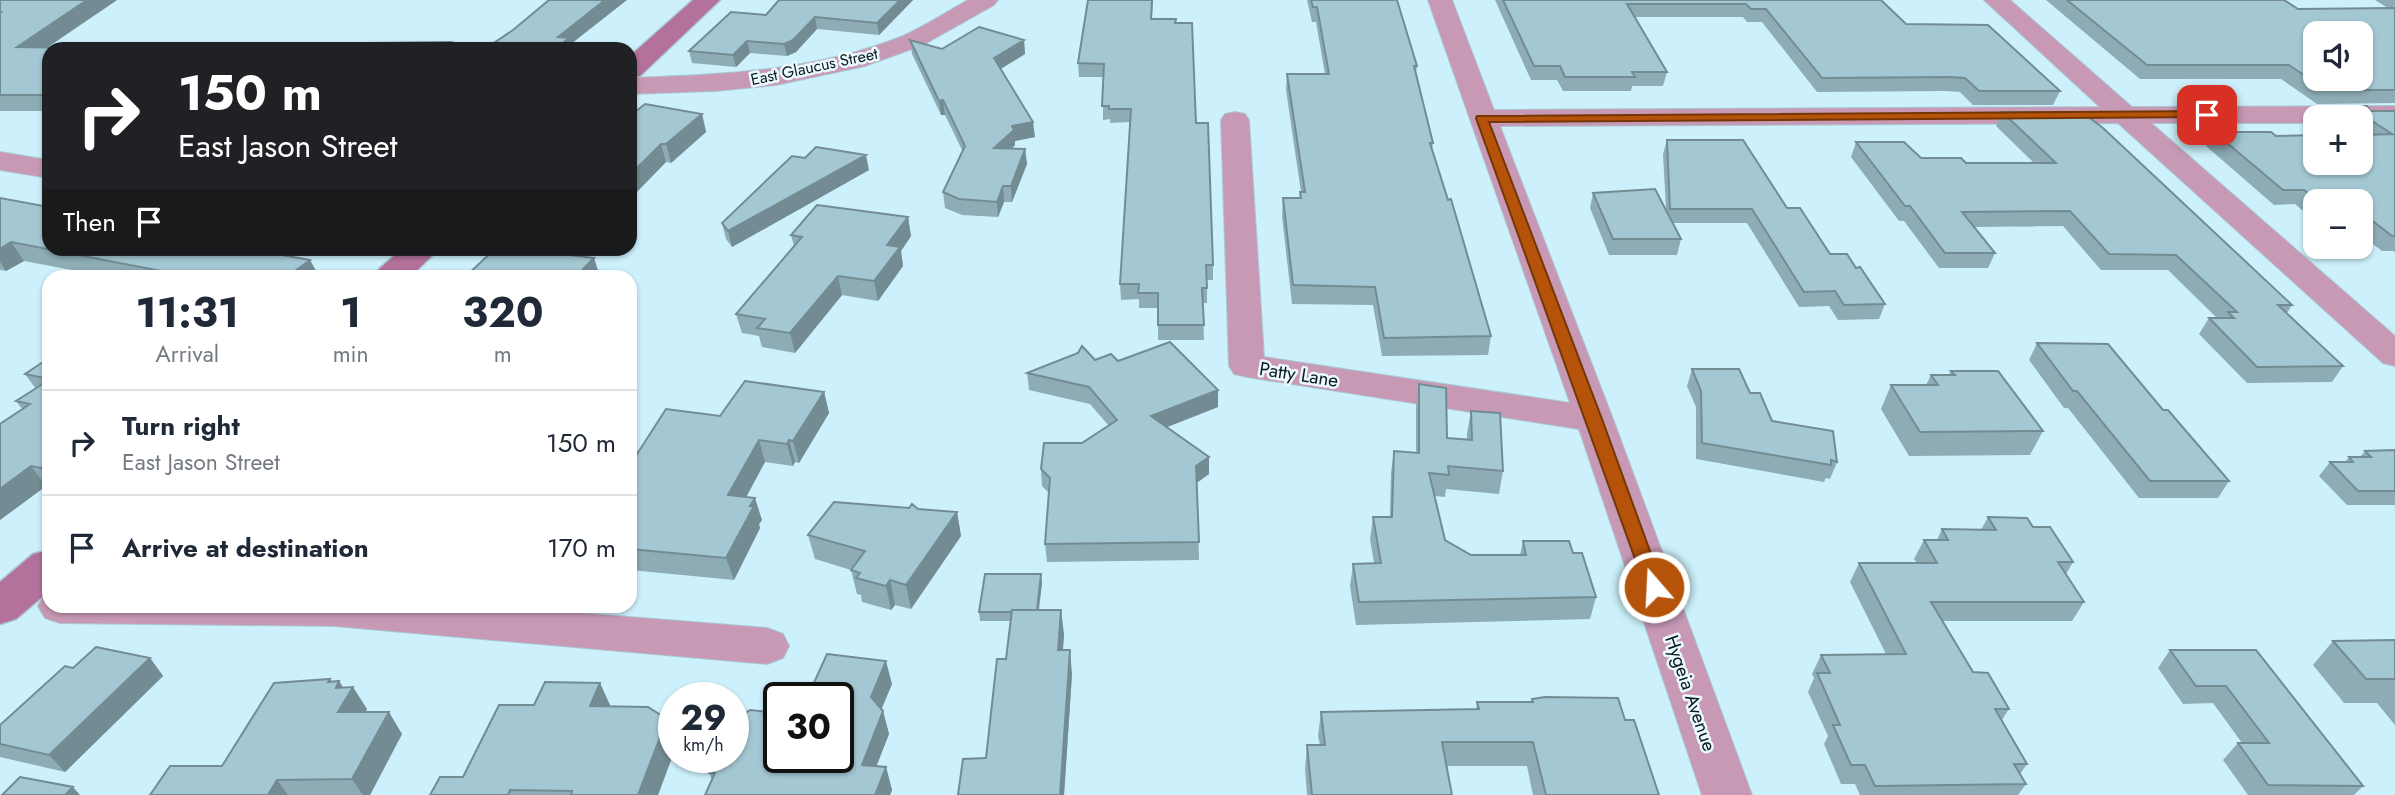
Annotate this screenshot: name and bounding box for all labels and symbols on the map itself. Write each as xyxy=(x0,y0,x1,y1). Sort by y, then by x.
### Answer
street label: East Glaucus Street xyxy=(749,42,880,91)
pin xyxy=(2177,85,2237,145)
street label: Patty Lane xyxy=(1257,355,1341,394)
position arrow xyxy=(1617,550,1691,624)
street label: Hygeia Avenue xyxy=(1658,631,1723,755)
speed limit sign: 30 xyxy=(763,682,854,773)

